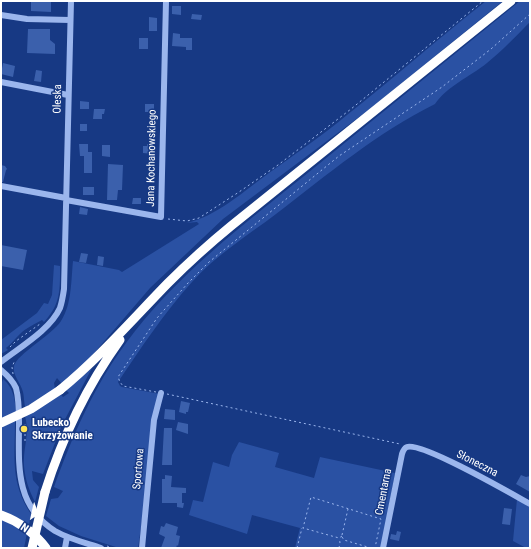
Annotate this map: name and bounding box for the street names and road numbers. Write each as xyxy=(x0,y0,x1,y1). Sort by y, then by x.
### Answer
street label: Oleska xyxy=(51,84,65,114)
street label: Jana Kochanowskiego xyxy=(145,109,159,207)
street label: Sportowa xyxy=(131,448,147,490)
street label: Słoneczna xyxy=(454,448,500,480)
street label: Cmentarna xyxy=(373,467,395,517)

